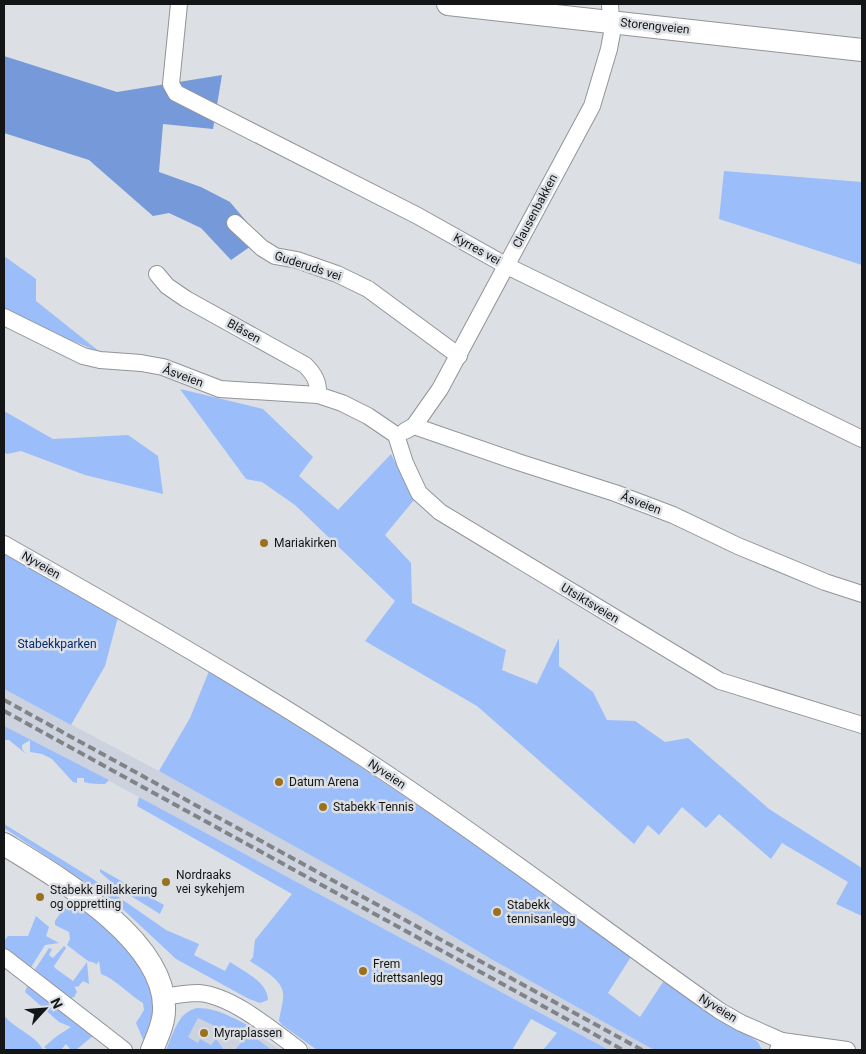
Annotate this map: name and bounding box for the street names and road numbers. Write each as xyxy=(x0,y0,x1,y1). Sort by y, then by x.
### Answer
street label: Storengveien xyxy=(620,15,690,37)
street label: Clausenbakken xyxy=(510,172,560,250)
street label: Kyrres vei xyxy=(451,230,503,268)
street label: Guderuds vei xyxy=(273,249,343,283)
street label: Blåsen xyxy=(225,316,263,346)
street label: Åsveien xyxy=(161,360,206,390)
street label: Åsveien xyxy=(619,487,664,517)
street label: Nyveien xyxy=(19,548,63,582)
street label: Utsiktsveien xyxy=(559,580,621,626)
street label: Nyveien xyxy=(366,756,408,792)
street label: Nyveien xyxy=(696,991,740,1025)

